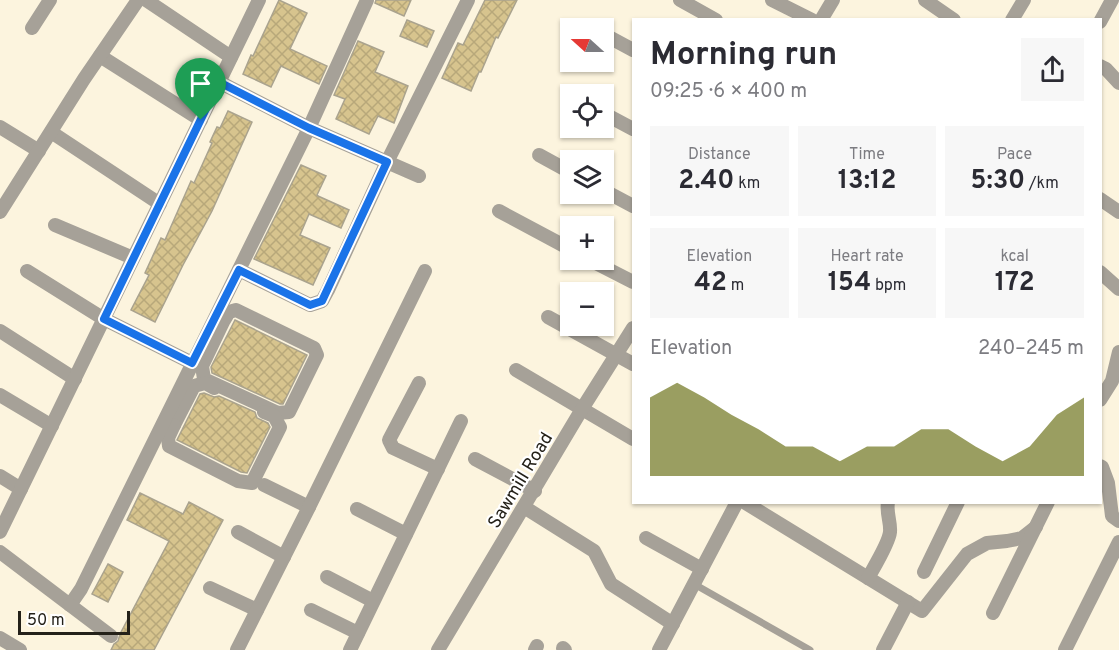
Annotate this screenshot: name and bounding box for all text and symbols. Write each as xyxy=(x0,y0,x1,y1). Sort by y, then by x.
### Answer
north arrow xyxy=(560,18,614,72)
map controls xyxy=(560,18,614,336)
text: Morning run xyxy=(650,35,837,77)
button: share xyxy=(1021,38,1084,101)
pin xyxy=(175,58,226,120)
icon: arrive xyxy=(184,67,217,100)
text: 09:25 · 6 × 400 m xyxy=(650,79,807,105)
button: locate xyxy=(560,84,614,138)
text: Distance xyxy=(688,145,751,165)
text: Time xyxy=(849,145,885,165)
text: Pace xyxy=(997,145,1032,165)
button: layers xyxy=(560,150,614,204)
text: 2.40 xyxy=(678,165,734,198)
text: 13:12 xyxy=(838,165,896,198)
text: 5:30 xyxy=(971,165,1025,198)
text: km xyxy=(734,174,760,194)
text: /km xyxy=(1025,174,1059,194)
button: + xyxy=(560,216,614,270)
text: Elevation xyxy=(686,247,752,267)
text: Heart rate xyxy=(830,247,904,267)
text: kcal xyxy=(1000,247,1029,267)
text: 42 xyxy=(694,267,727,300)
text: 154 xyxy=(828,267,871,300)
text: 172 xyxy=(995,267,1035,300)
text: m xyxy=(727,276,744,296)
text: bpm xyxy=(871,276,906,296)
button: − xyxy=(560,282,614,336)
text: Elevation xyxy=(650,336,732,362)
text: 240–245 m xyxy=(978,336,1084,362)
street label: Sawmill Road xyxy=(484,429,559,533)
scale bar xyxy=(18,608,130,636)
text: 50 m xyxy=(27,611,65,631)

